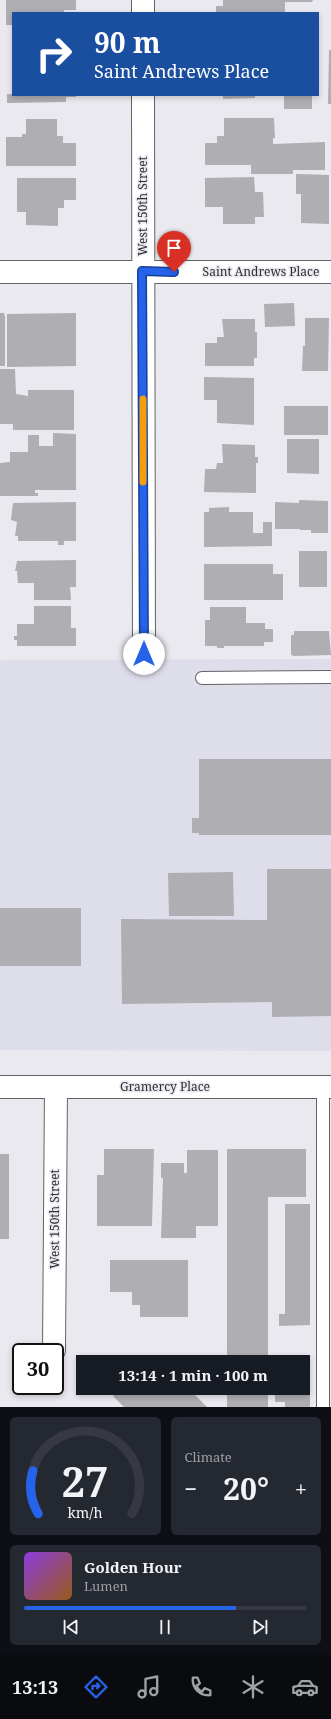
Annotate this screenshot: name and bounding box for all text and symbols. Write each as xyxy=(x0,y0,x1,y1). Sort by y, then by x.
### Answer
text: 90 m xyxy=(94,23,161,61)
icon: right xyxy=(28,28,80,80)
text: Saint Andrews Place xyxy=(94,59,269,83)
street label: West 150th Street xyxy=(134,156,151,256)
pin xyxy=(157,231,191,272)
icon: arrive xyxy=(163,237,185,259)
street label: Saint Andrews Place xyxy=(203,263,319,280)
position arrow xyxy=(123,633,165,675)
street label: Gramercy Place xyxy=(120,1078,210,1095)
street label: West 150th Street xyxy=(46,1169,63,1269)
speed limit sign: 30 xyxy=(12,1343,64,1395)
text: 13:14 · 1 min · 100 m xyxy=(118,1365,268,1385)
text: Climate xyxy=(185,1448,232,1466)
text: 27 xyxy=(62,1453,109,1509)
text: 20° xyxy=(223,1468,269,1509)
text: − xyxy=(185,1473,197,1503)
text: + xyxy=(295,1473,307,1503)
text: km/h xyxy=(68,1503,103,1522)
text: Golden Hour xyxy=(84,1557,182,1577)
text: Lumen xyxy=(84,1577,128,1595)
icon: previous xyxy=(60,1616,82,1638)
icon: pause xyxy=(154,1616,176,1638)
icon: next xyxy=(249,1616,271,1638)
icon: directions xyxy=(82,1673,110,1701)
icon: music xyxy=(135,1673,163,1701)
icon: phone xyxy=(187,1673,215,1701)
icon: climate xyxy=(239,1673,267,1701)
icon: car xyxy=(291,1673,319,1701)
text: 13:13 xyxy=(12,1675,58,1699)

